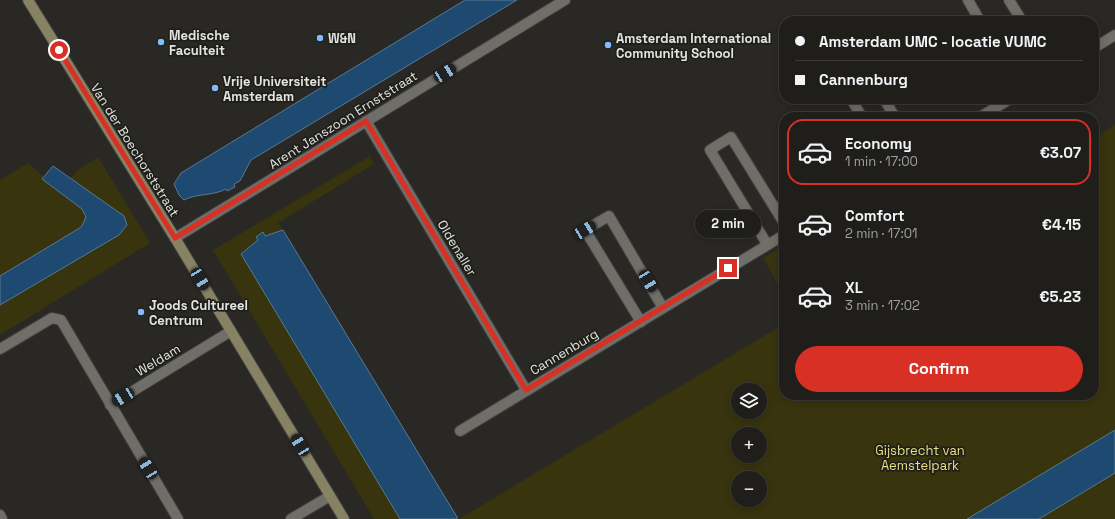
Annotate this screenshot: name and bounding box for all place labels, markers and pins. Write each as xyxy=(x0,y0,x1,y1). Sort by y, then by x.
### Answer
place label: Medische Faculteit xyxy=(169,27,230,59)
place label: W&N xyxy=(328,30,356,47)
place label: Amsterdam International Community School xyxy=(616,30,771,62)
marker: W&N xyxy=(315,33,325,43)
marker: Medische Faculteit xyxy=(156,37,166,47)
marker: Amsterdam International Community School xyxy=(603,40,613,50)
place label: Vrije Universiteit Amsterdam xyxy=(223,73,326,105)
marker: Vrije Universiteit Amsterdam xyxy=(210,83,220,93)
place label: Joods Cultureel Centrum xyxy=(149,297,248,329)
marker: Joods Cultureel Centrum xyxy=(136,307,146,317)

